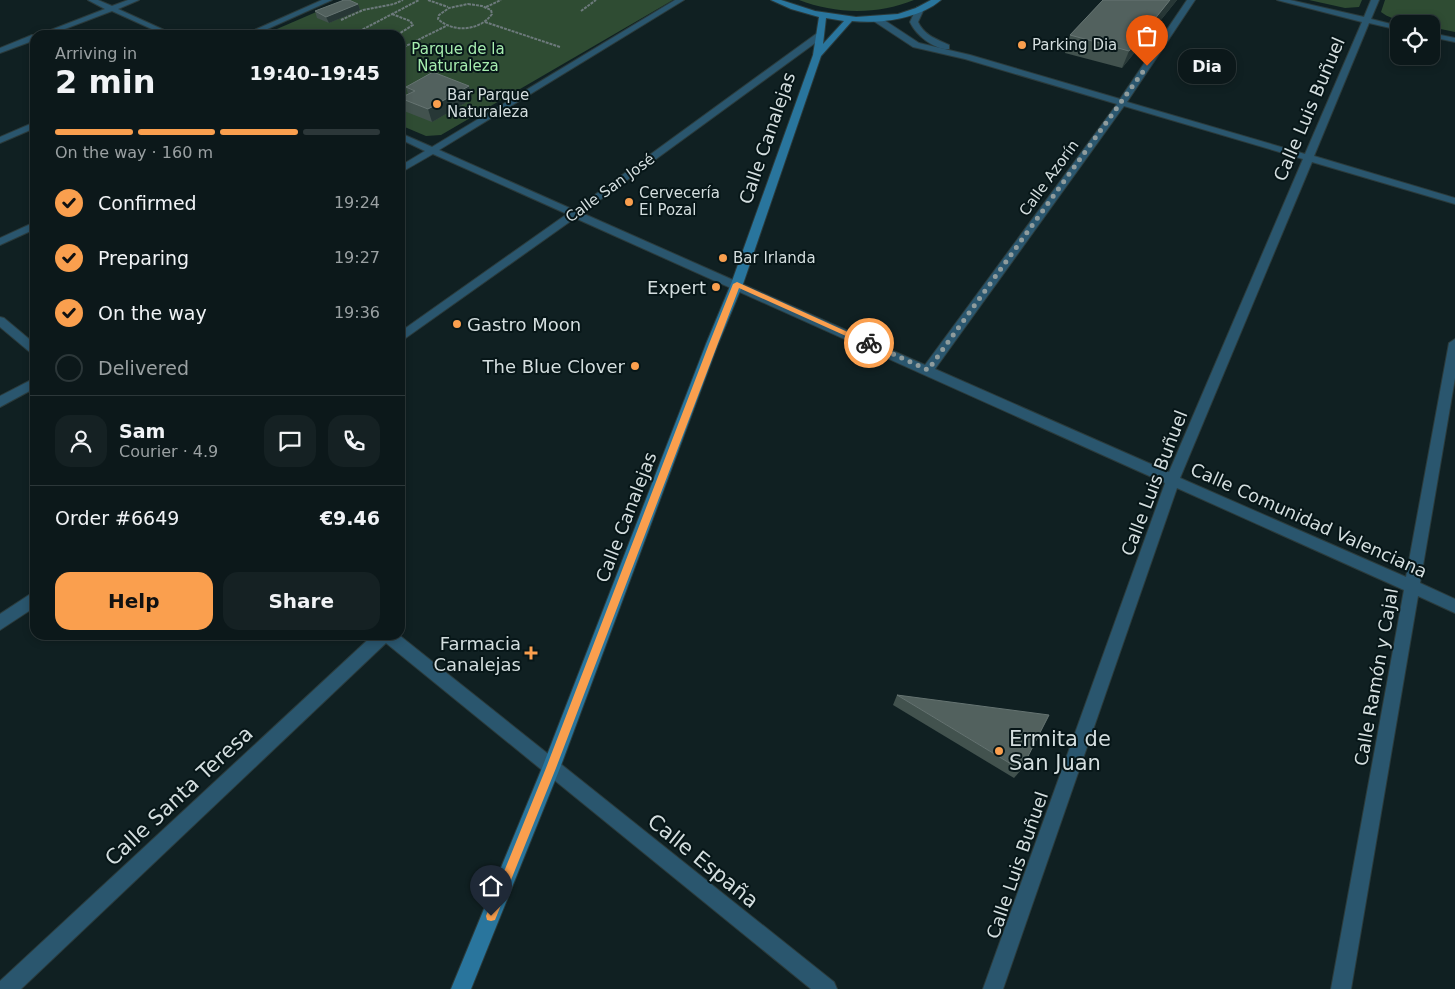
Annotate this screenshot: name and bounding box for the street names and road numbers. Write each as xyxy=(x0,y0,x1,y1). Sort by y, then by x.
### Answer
street label: Calle Luis Buñuel xyxy=(1269,34,1349,184)
street label: Calle Canalejas xyxy=(735,69,799,207)
street label: Calle Azorín xyxy=(1016,137,1082,219)
street label: Calle San José xyxy=(562,150,658,226)
street label: Calle Luis Buñuel xyxy=(1117,407,1191,559)
street label: Calle Canalejas xyxy=(591,449,661,585)
street label: Calle Comunidad Valenciana xyxy=(1187,458,1431,582)
street label: Calle Ramón y Cajal xyxy=(1350,586,1402,768)
street label: Calle Santa Teresa xyxy=(100,721,258,871)
street label: Calle Luis Buñuel xyxy=(982,789,1052,941)
street label: Calle España xyxy=(643,809,763,913)

